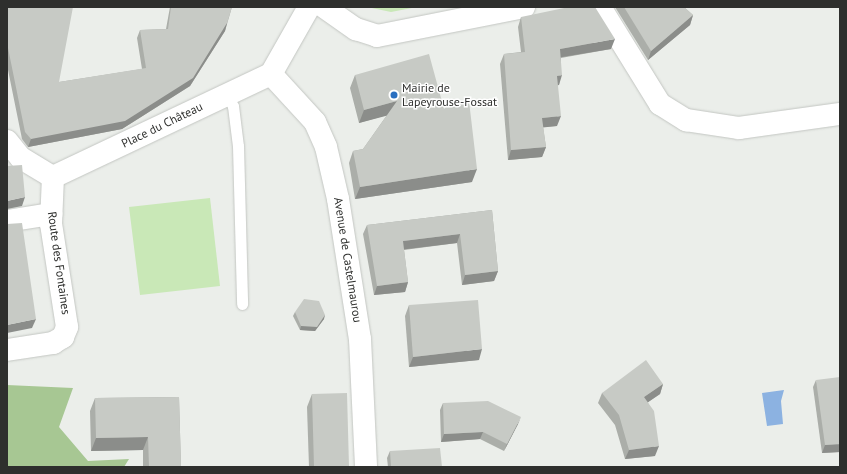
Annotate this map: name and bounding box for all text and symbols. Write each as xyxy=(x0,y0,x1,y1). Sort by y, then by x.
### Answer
place label: Mairie de Lapeyrouse-Fossat xyxy=(402,81,497,109)
marker: Mairie de Lapeyrouse-Fossat xyxy=(389,90,399,100)
street label: Place du Château xyxy=(119,99,205,151)
street label: Avenue de Castelmaurou xyxy=(331,196,365,324)
street label: Route des Fontaines xyxy=(45,211,73,315)

